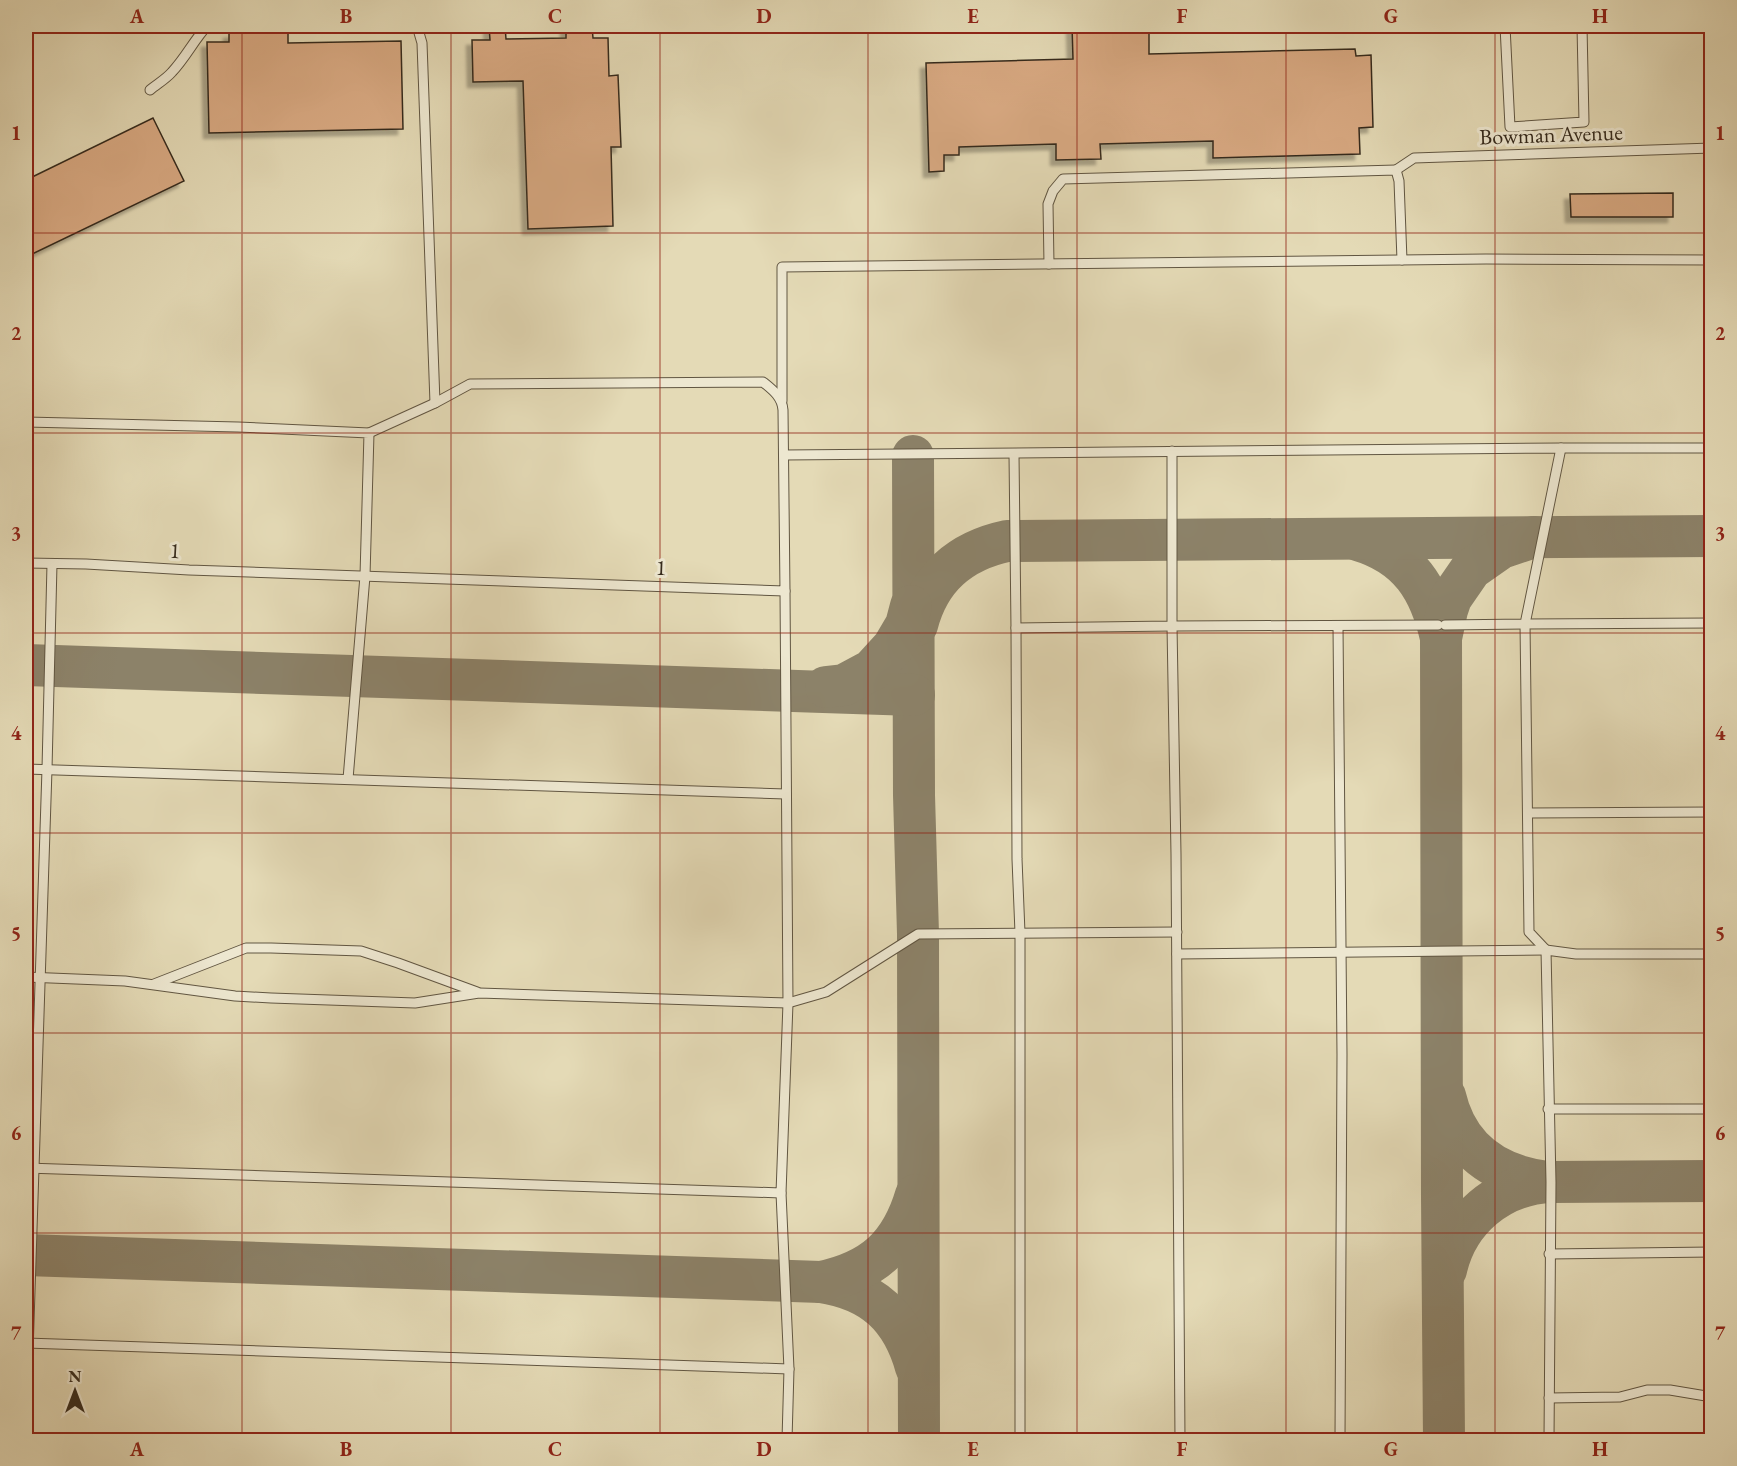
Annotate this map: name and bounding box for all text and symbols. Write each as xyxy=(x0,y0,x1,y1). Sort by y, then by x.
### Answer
text: A xyxy=(129,3,145,29)
text: B xyxy=(340,3,352,29)
text: C xyxy=(548,3,562,29)
text: D xyxy=(756,3,772,29)
text: E xyxy=(967,3,979,29)
text: F xyxy=(1177,3,1188,29)
text: G xyxy=(1384,3,1398,29)
text: H xyxy=(1592,3,1608,29)
street label: Bowman Avenue xyxy=(1479,117,1624,151)
text: 1 xyxy=(11,120,21,146)
text: 1 xyxy=(1715,120,1725,146)
text: 2 xyxy=(11,320,22,346)
text: 2 xyxy=(1715,320,1726,346)
text: 3 xyxy=(11,520,21,546)
text: 3 xyxy=(1715,520,1725,546)
street label: 1 xyxy=(169,536,181,565)
street label: 1 xyxy=(655,553,667,582)
text: 4 xyxy=(11,720,22,746)
text: 4 xyxy=(1715,720,1726,746)
text: 5 xyxy=(11,920,21,946)
text: 5 xyxy=(1715,920,1725,946)
text: 6 xyxy=(11,1120,22,1146)
text: 6 xyxy=(1715,1120,1726,1146)
text: 7 xyxy=(11,1320,22,1346)
text: 7 xyxy=(1715,1320,1726,1346)
north arrow xyxy=(45,1361,105,1421)
text: N xyxy=(69,1366,82,1387)
text: A xyxy=(129,1436,145,1462)
text: B xyxy=(340,1436,352,1462)
text: C xyxy=(548,1436,562,1462)
text: D xyxy=(756,1436,772,1462)
text: E xyxy=(967,1436,979,1462)
text: F xyxy=(1177,1436,1188,1462)
text: G xyxy=(1384,1436,1398,1462)
text: H xyxy=(1592,1436,1608,1462)

